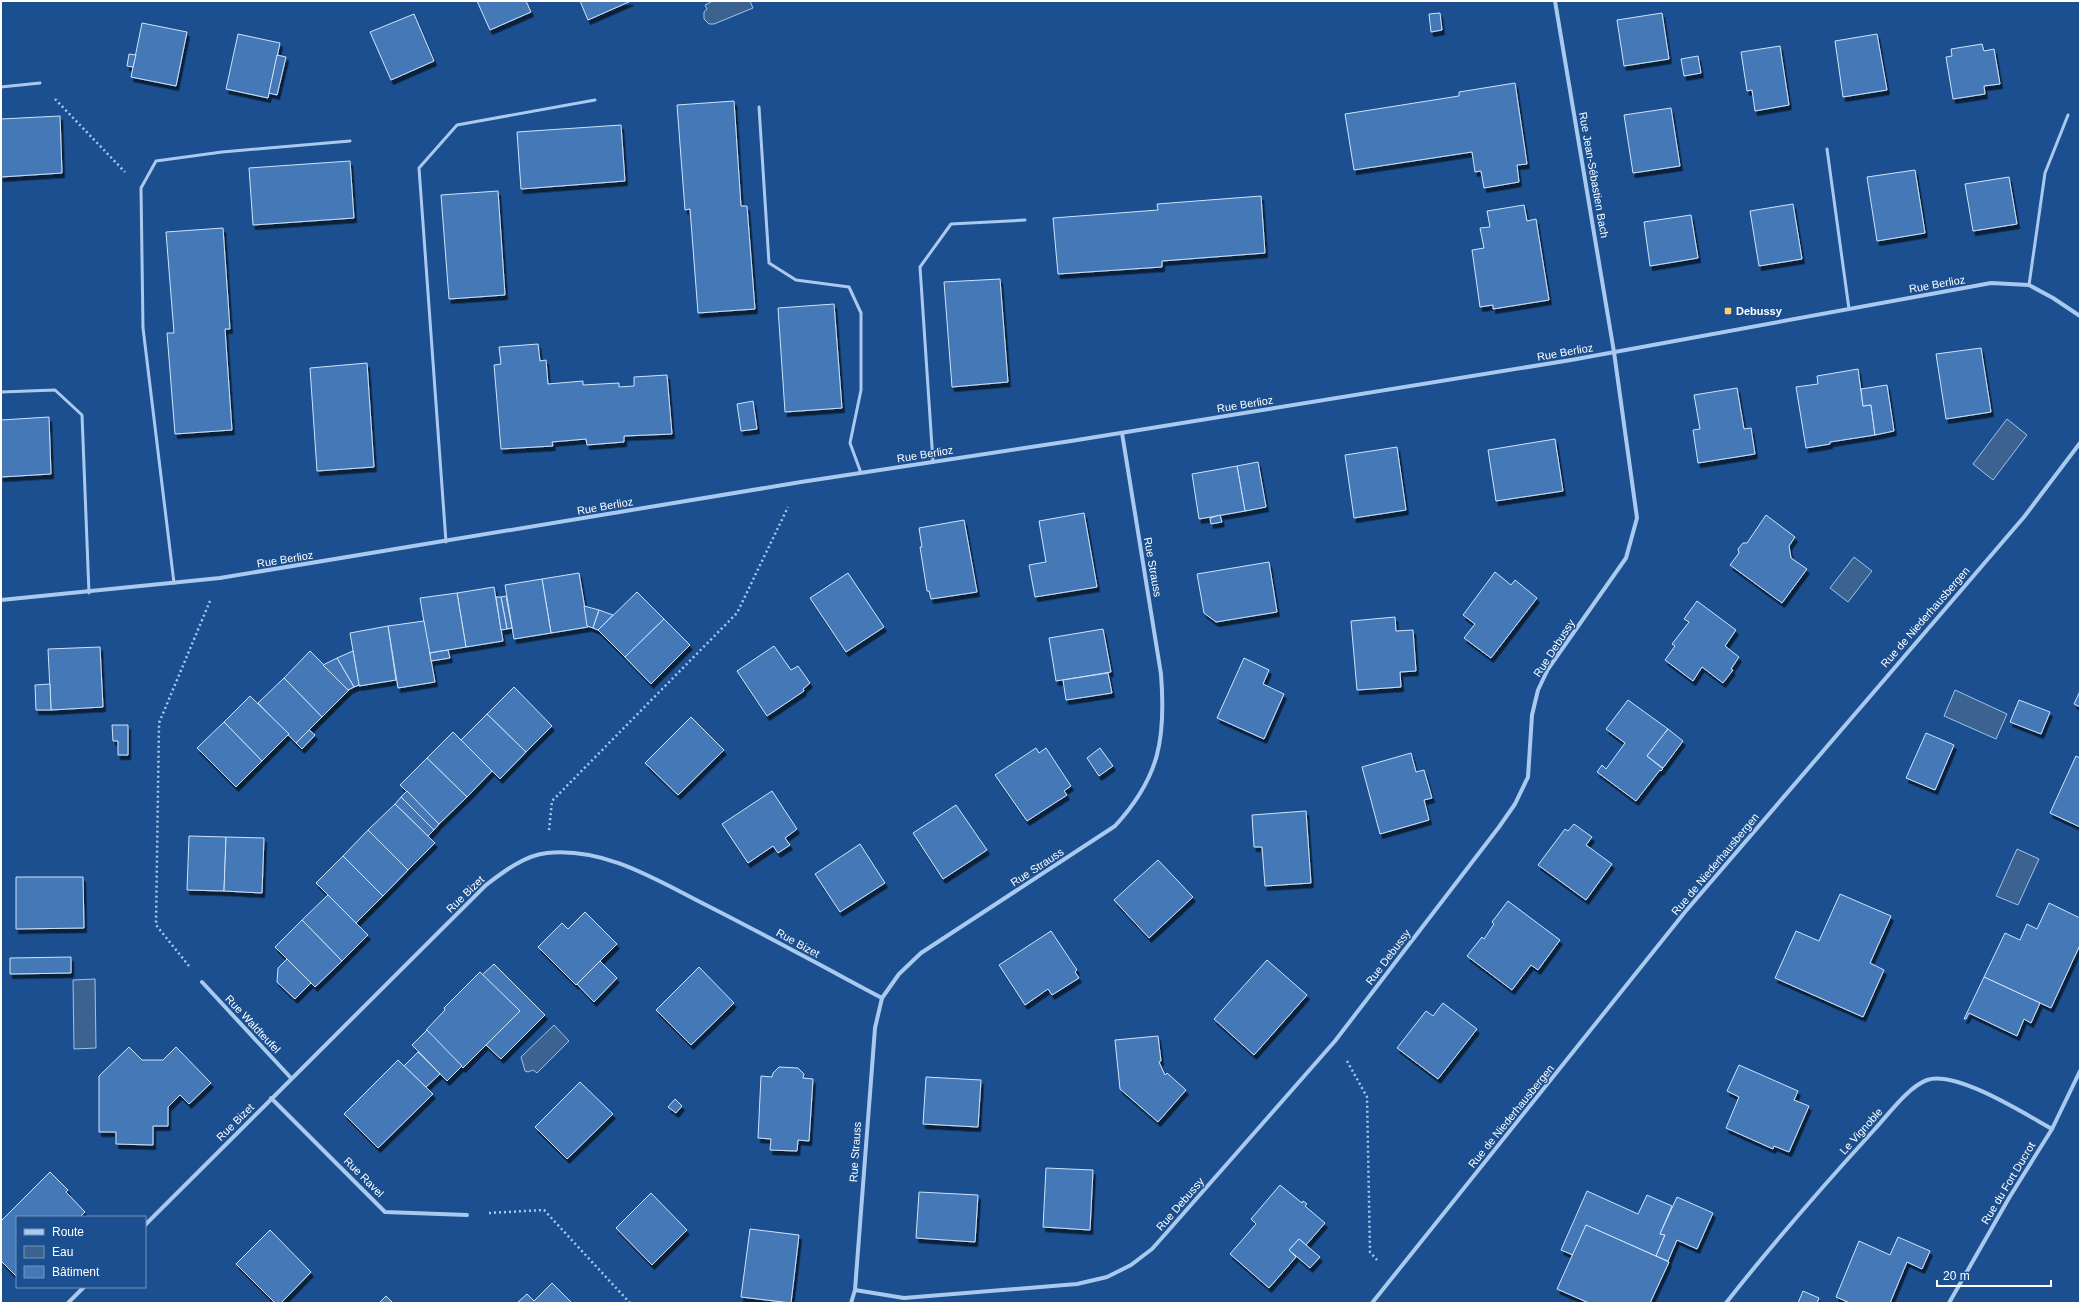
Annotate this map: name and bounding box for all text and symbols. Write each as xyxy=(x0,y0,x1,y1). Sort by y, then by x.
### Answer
street label: Rue Jean-Sébastien Bach xyxy=(1577,111,1611,239)
street label: Rue Berlioz xyxy=(1908,273,1966,295)
place label: Debussy xyxy=(1736,305,1783,317)
marker: Debussy xyxy=(1723,306,1733,316)
street label: Rue Berlioz xyxy=(1536,341,1594,363)
street label: Rue Berlioz xyxy=(1216,394,1274,414)
street label: Rue Berlioz xyxy=(896,444,954,464)
street label: Rue Berlioz xyxy=(576,495,634,517)
street label: Rue Strauss xyxy=(1142,536,1164,598)
street label: Rue Berlioz xyxy=(256,549,314,569)
street label: Rue de Niederhausbergen xyxy=(1878,564,1972,670)
street label: Rue Debussy xyxy=(1531,617,1577,679)
street label: Rue de Niederhausbergen xyxy=(1669,811,1761,917)
street label: Rue Strauss xyxy=(1008,845,1066,889)
street label: Rue Bizet xyxy=(444,873,486,915)
street label: Rue Bizet xyxy=(774,926,822,960)
street label: Rue Debussy xyxy=(1363,927,1413,987)
street label: Rue Waldteufel xyxy=(223,993,283,1055)
street label: Rue de Niederhausbergen xyxy=(1466,1062,1556,1170)
street label: Rue Bizet xyxy=(214,1101,256,1143)
street label: Le Vignoble xyxy=(1837,1105,1885,1157)
street label: Rue Strauss xyxy=(847,1121,863,1183)
street label: Rue du Fort Ducrot xyxy=(1979,1140,2037,1226)
street label: Rue Ravel xyxy=(342,1155,386,1199)
street label: Rue Debussy xyxy=(1154,1175,1207,1233)
legend xyxy=(16,1216,146,1288)
text: Route xyxy=(52,1225,84,1239)
text: Eau xyxy=(52,1245,73,1259)
scale bar xyxy=(1937,1262,2051,1288)
text: Bâtiment xyxy=(52,1265,100,1279)
text: 20 m xyxy=(1943,1269,1970,1283)

